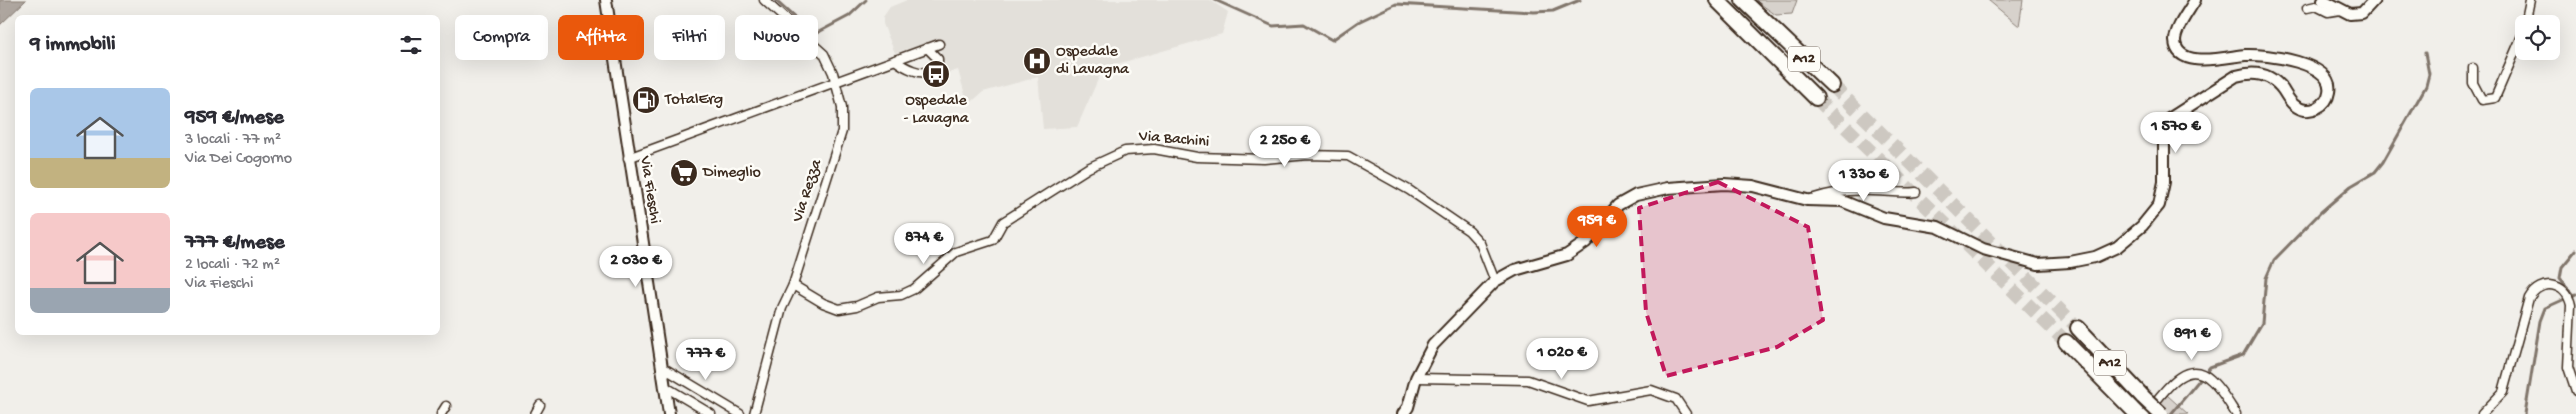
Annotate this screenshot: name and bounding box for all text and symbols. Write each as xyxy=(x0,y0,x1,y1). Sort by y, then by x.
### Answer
chip: Compra xyxy=(455,15,548,60)
chip: Affitta xyxy=(558,15,644,60)
chip: Filtri xyxy=(654,15,725,60)
chip: Nuovo xyxy=(735,15,818,60)
map controls xyxy=(2515,15,2560,60)
button: locate xyxy=(2515,15,2560,60)
icon: filters xyxy=(397,31,425,59)
text: 9 immobili xyxy=(30,33,116,58)
place label: Ospedale di Lavagna xyxy=(1056,43,1130,80)
hospital icon: Ospedale di Lavagna xyxy=(1022,46,1052,76)
road number: A12 xyxy=(1788,46,1820,72)
bus stop icon: Ospedale - Lavagna xyxy=(921,59,951,89)
fuel station icon: TotalErg xyxy=(631,85,661,115)
place label: TotalErg xyxy=(664,91,723,110)
place label: Ospedale - Lavagna xyxy=(903,92,970,129)
text: 959 €/mese xyxy=(185,106,284,131)
icon: home xyxy=(70,108,130,168)
pin: 1 570 € xyxy=(2130,112,2222,154)
text: 1 570 € xyxy=(2151,118,2201,137)
pin: 2 250 € xyxy=(1239,126,1331,168)
street label: Via Bachini xyxy=(1137,127,1210,153)
text: 3 locali · 77 m² xyxy=(185,131,281,150)
text: 2 250 € xyxy=(1260,132,1310,151)
text: Via Dei Cogorno xyxy=(185,150,292,169)
street label: Via Fieschi xyxy=(634,154,664,225)
street label: Via Rezza xyxy=(789,156,827,226)
supermarket icon: Dimeglio xyxy=(669,158,699,188)
pin: 1 330 € xyxy=(1818,160,1910,202)
place label: Dimeglio xyxy=(702,164,761,183)
text: 1 330 € xyxy=(1839,166,1889,185)
pin: 959 € xyxy=(1562,206,1632,248)
text: 959 € xyxy=(1578,212,1616,231)
pin: 874 € xyxy=(889,222,959,265)
text: 874 € xyxy=(905,229,943,248)
text: 777 €/mese xyxy=(185,231,285,256)
icon: home xyxy=(70,233,130,293)
pin: 2 030 € xyxy=(590,246,682,288)
text: 2 030 € xyxy=(610,252,662,271)
text: 2 locali · 72 m² xyxy=(185,256,280,275)
text: Via Fieschi xyxy=(185,275,253,294)
pin: 891 € xyxy=(2157,318,2227,361)
text: 891 € xyxy=(2174,325,2210,344)
pin: 777 € xyxy=(671,338,741,381)
pin: 1 020 € xyxy=(1516,338,1608,380)
text: 1 020 € xyxy=(1537,344,1587,363)
text: 777 € xyxy=(687,345,725,364)
road number: A12 xyxy=(2094,350,2126,376)

